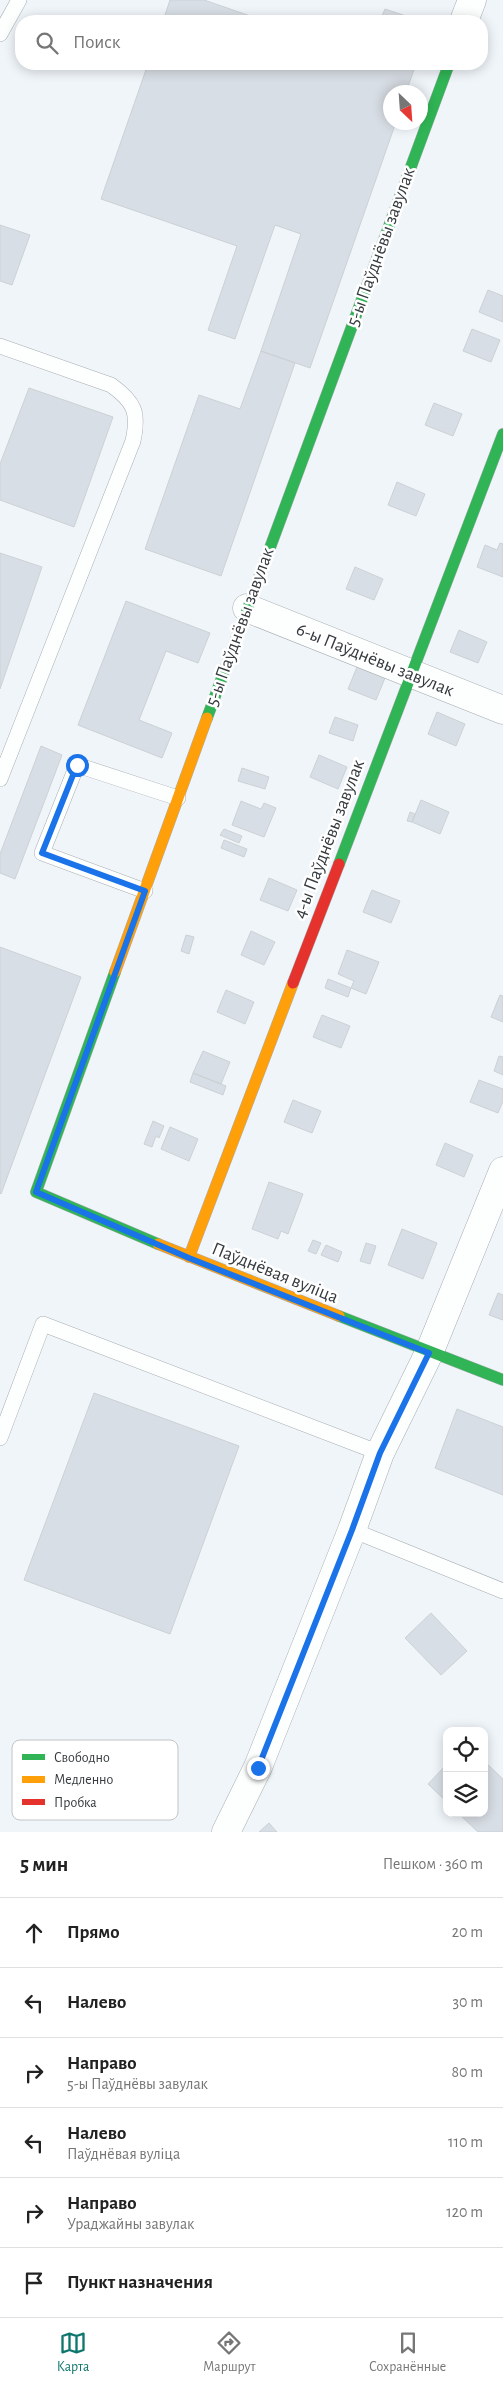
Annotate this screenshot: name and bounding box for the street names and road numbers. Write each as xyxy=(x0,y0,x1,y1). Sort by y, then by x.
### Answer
street label: 5-ы Паўднёвы завулак xyxy=(343,165,419,329)
street label: 5-ы Паўднёвы завулак xyxy=(202,545,278,709)
street label: 6-ы Паўднёвы завулак xyxy=(293,620,457,700)
street label: 4-ы Паўднёвы завулак xyxy=(290,757,368,921)
street label: Паўднёвая вуліца xyxy=(209,1239,341,1307)

